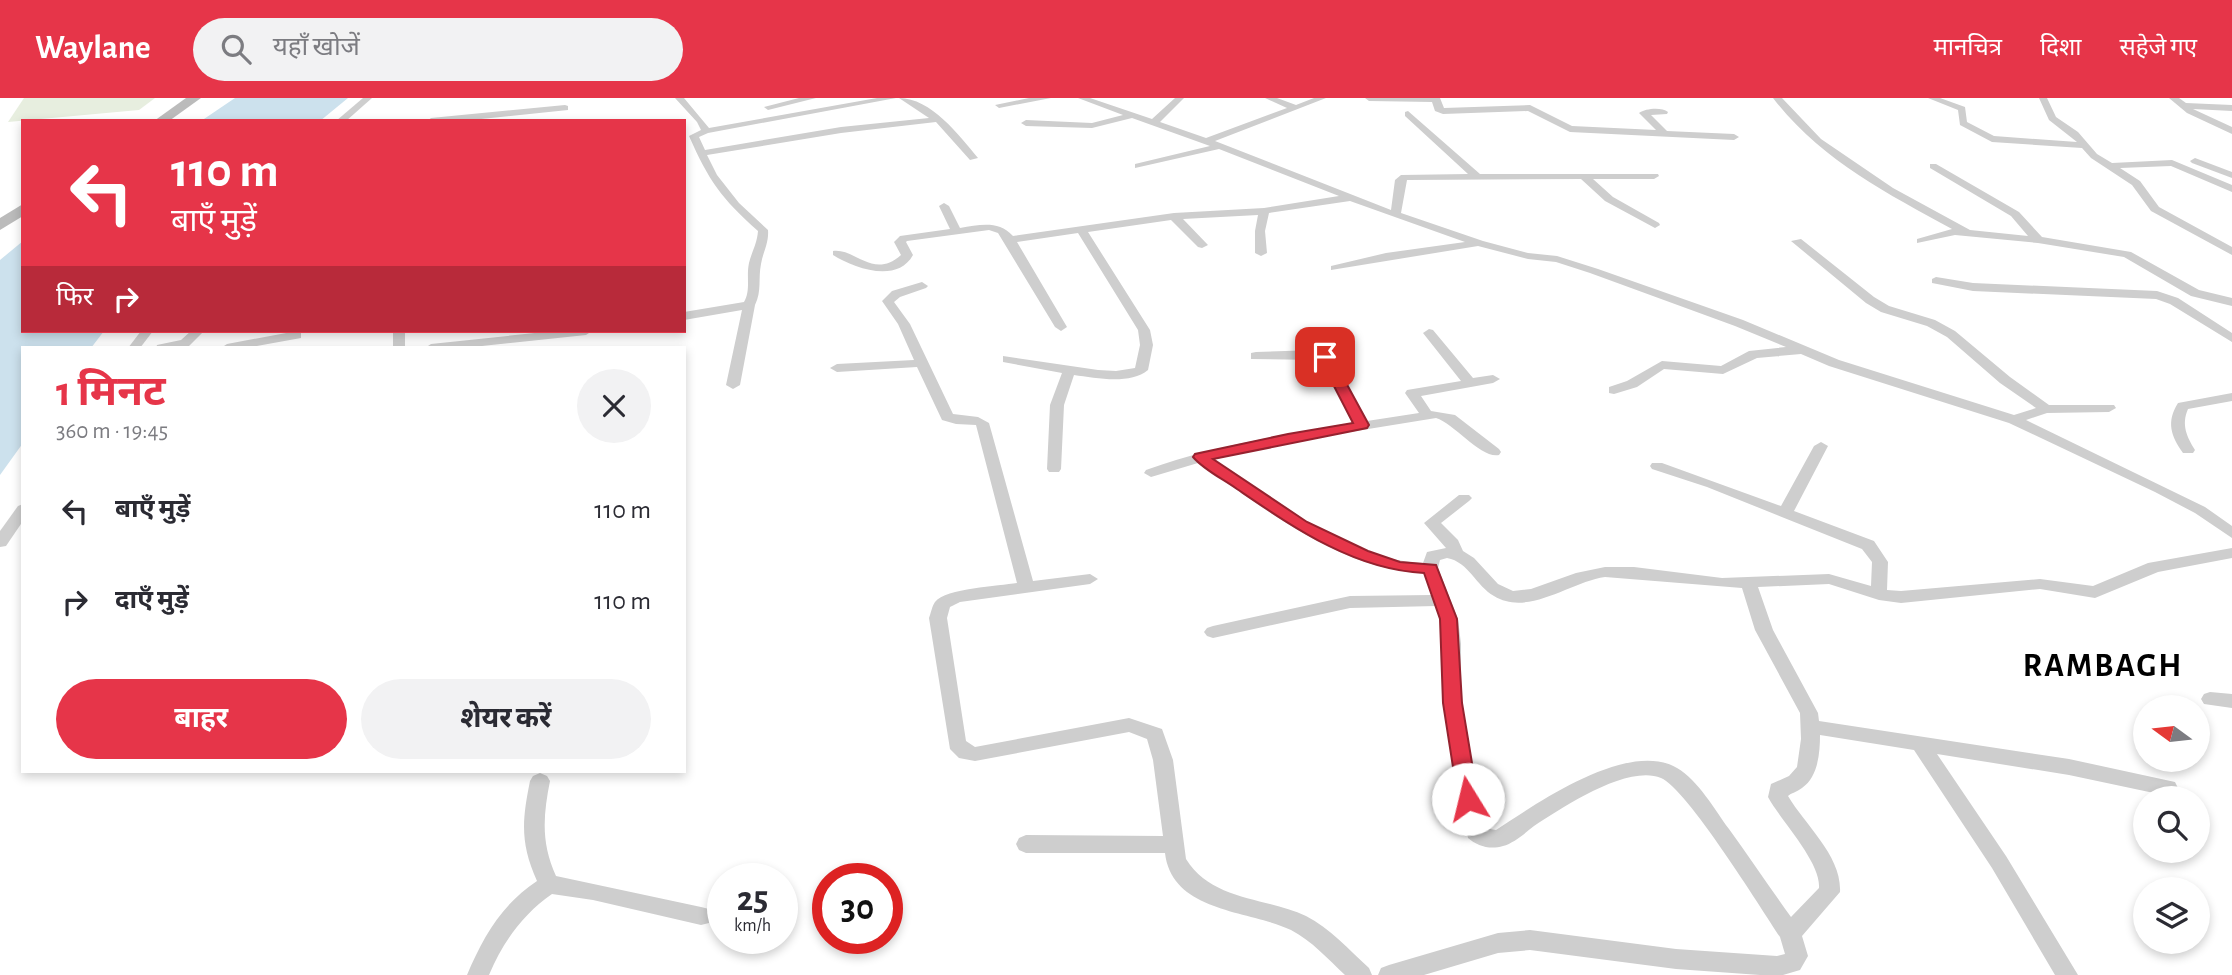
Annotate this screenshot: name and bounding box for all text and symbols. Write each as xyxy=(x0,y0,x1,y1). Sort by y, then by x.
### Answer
search box xyxy=(193,18,683,81)
icon: search xyxy=(217,30,255,68)
text: Waylane xyxy=(35,32,151,65)
text: यहाँ खोजें xyxy=(273,34,360,60)
text: मानचित्र xyxy=(1933,36,2002,60)
text: दिशा xyxy=(2040,36,2081,60)
text: सहेजे गए xyxy=(2119,36,2197,60)
icon: left xyxy=(56,147,147,238)
text: 110 m xyxy=(171,147,279,196)
text: बाएँ मुड़ें xyxy=(171,205,257,237)
icon: right xyxy=(107,280,145,318)
text: फिर xyxy=(56,284,93,310)
pin xyxy=(1295,327,1355,387)
icon: arrive xyxy=(1306,338,1344,376)
button: close xyxy=(577,369,651,443)
text: 1 मिनट xyxy=(56,371,166,413)
text: 360 m · 19:45 xyxy=(56,420,168,443)
icon: left xyxy=(56,492,94,530)
text: बाएँ मुड़ें xyxy=(115,496,190,522)
text: 110 m xyxy=(594,497,651,523)
icon: right xyxy=(56,583,94,621)
text: दाएँ मुड़ें xyxy=(115,587,189,613)
text: 110 m xyxy=(594,588,651,614)
district label: RAMBAGH xyxy=(2023,650,2183,683)
button: बाहर xyxy=(56,679,347,759)
button: शेयर करें xyxy=(361,679,651,759)
north arrow xyxy=(2133,695,2210,772)
map controls xyxy=(2133,695,2210,954)
position arrow xyxy=(1431,762,1505,836)
button: search xyxy=(2133,786,2210,863)
speed limit sign: 30 xyxy=(812,863,903,954)
button: layers xyxy=(2133,877,2210,954)
text: 25 xyxy=(737,882,768,917)
text: km/h xyxy=(734,917,771,935)

